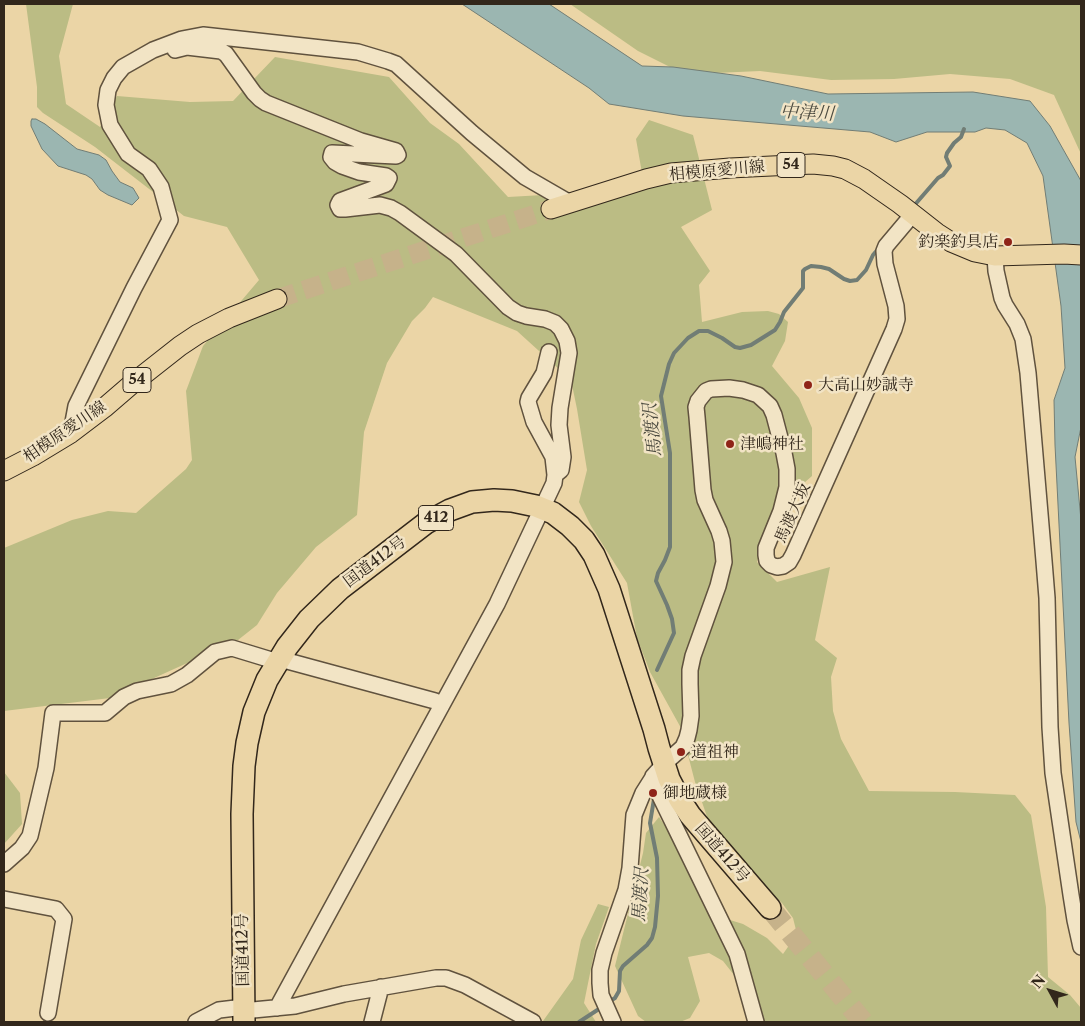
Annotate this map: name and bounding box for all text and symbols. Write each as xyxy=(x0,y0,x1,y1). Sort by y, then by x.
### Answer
water label: 中津川 xyxy=(779,101,835,125)
road number: 54 xyxy=(777,152,805,178)
street label: 相模原愛川線 xyxy=(668,157,766,185)
place label: 釣楽釣具店 xyxy=(918,232,998,252)
marker: 釣楽釣具店 xyxy=(1002,236,1014,248)
road number: 54 xyxy=(123,368,151,392)
place label: 大高山妙誠寺 xyxy=(818,375,914,395)
marker: 大高山妙誠寺 xyxy=(802,379,814,391)
street label: 相模原愛川線 xyxy=(20,397,110,467)
water label: 馬渡沢 xyxy=(639,402,667,458)
place label: 津嶋神社 xyxy=(740,434,804,454)
marker: 津嶋神社 xyxy=(724,438,736,450)
street label: 馬渡大坂 xyxy=(771,480,815,546)
road number: 412 xyxy=(418,506,454,530)
street label: 国道412号 xyxy=(340,532,410,592)
place label: 道祖神 xyxy=(691,742,739,762)
marker: 道祖神 xyxy=(675,746,687,758)
place label: 御地蔵様 xyxy=(663,783,727,803)
marker: 御地蔵様 xyxy=(647,787,659,799)
street label: 国道412号 xyxy=(691,819,753,887)
water label: 馬渡沢 xyxy=(629,867,653,923)
street label: 国道412号 xyxy=(233,913,253,987)
north arrow xyxy=(1025,966,1075,1016)
text: N xyxy=(1028,971,1049,992)

